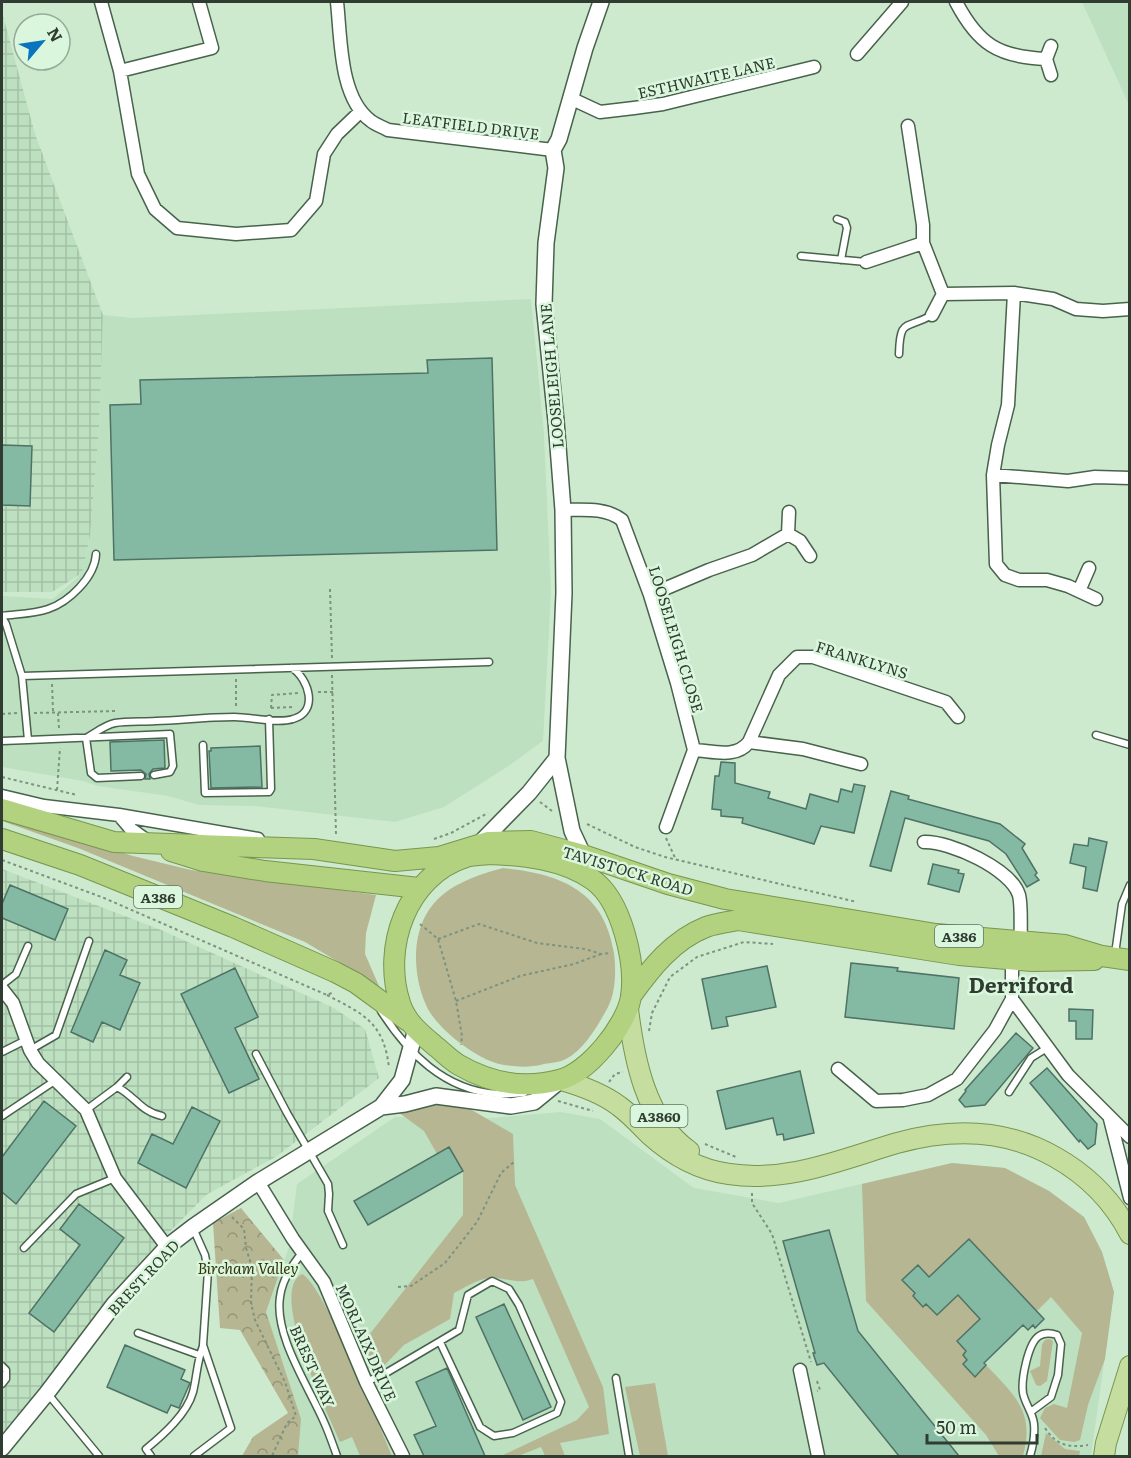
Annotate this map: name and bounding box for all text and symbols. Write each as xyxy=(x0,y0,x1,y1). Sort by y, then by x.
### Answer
north arrow xyxy=(12,12,72,72)
text: N xyxy=(42,23,70,46)
street label: ESTHWAITE LANE xyxy=(635,50,777,104)
street label: LEATFIELD DRIVE xyxy=(401,105,541,145)
street label: LOOSELEIGH LANE xyxy=(533,303,569,449)
street label: LOOSELEIGH CLOSE xyxy=(644,563,710,715)
street label: FRANKLYNS xyxy=(813,634,911,684)
street label: TAVISTOCK ROAD xyxy=(560,839,696,901)
road number: A386 xyxy=(134,886,182,908)
road number: A386 xyxy=(935,925,983,947)
district label: Derriford xyxy=(969,968,1074,999)
road number: A3860 xyxy=(630,1105,688,1127)
street label: BREST ROAD xyxy=(102,1234,184,1320)
park label: Bircham Valley xyxy=(197,1256,299,1279)
street label: MORLAIX DRIVE xyxy=(331,1280,403,1404)
street label: BREST WAY xyxy=(285,1321,341,1411)
scale bar xyxy=(927,1407,1036,1445)
text: 50 m xyxy=(936,1413,977,1440)

